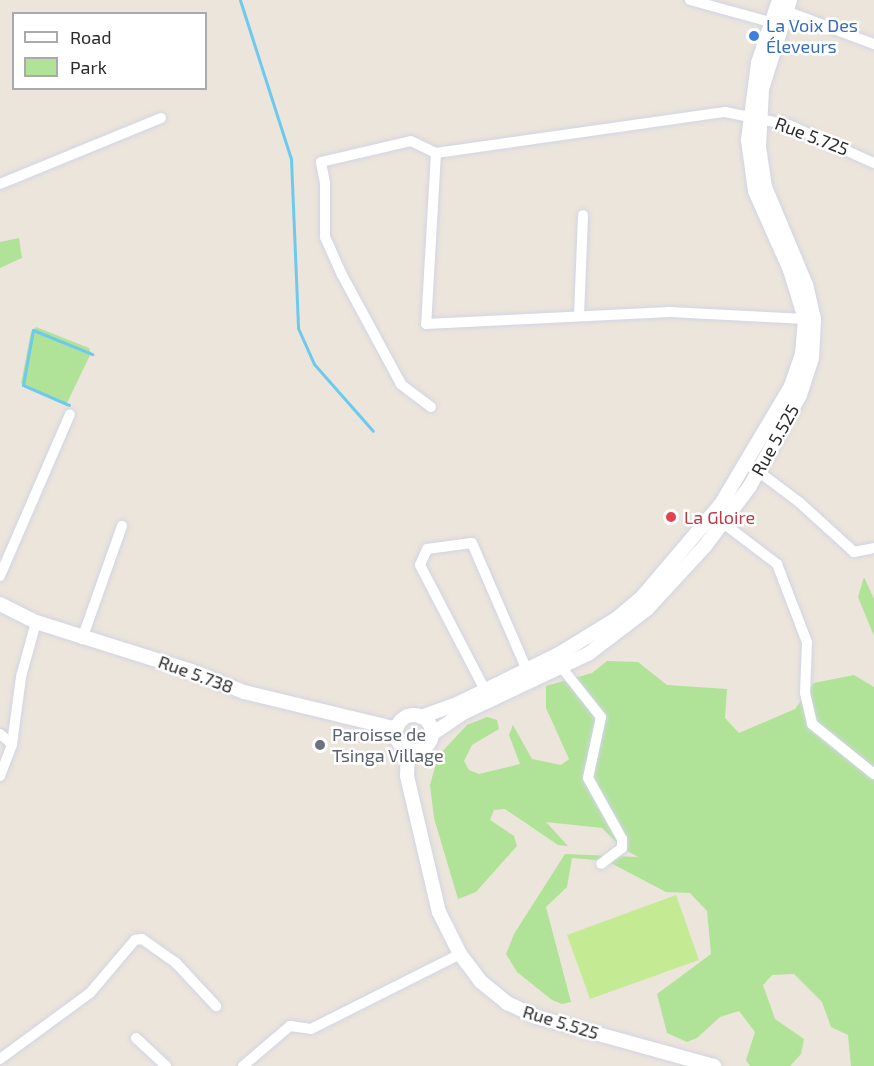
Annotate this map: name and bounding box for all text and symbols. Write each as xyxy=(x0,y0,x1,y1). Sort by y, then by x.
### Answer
legend xyxy=(12,12,207,90)
place label: La Voix Des Éleveurs xyxy=(766,15,858,57)
text: Road xyxy=(70,26,111,48)
marker: La Voix Des Éleveurs xyxy=(747,29,761,43)
text: Park xyxy=(70,56,107,78)
street label: Rue 5.725 xyxy=(772,112,852,160)
street label: Rue 5.525 xyxy=(747,401,803,479)
place label: La Gloire xyxy=(684,506,755,528)
marker: La Gloire xyxy=(662,508,680,526)
street label: Rue 5.738 xyxy=(156,650,236,698)
place label: Paroisse de Tsinga Village xyxy=(332,724,444,766)
marker: Paroisse de Tsinga Village xyxy=(313,738,327,752)
street label: Rue 5.525 xyxy=(520,1000,602,1044)

